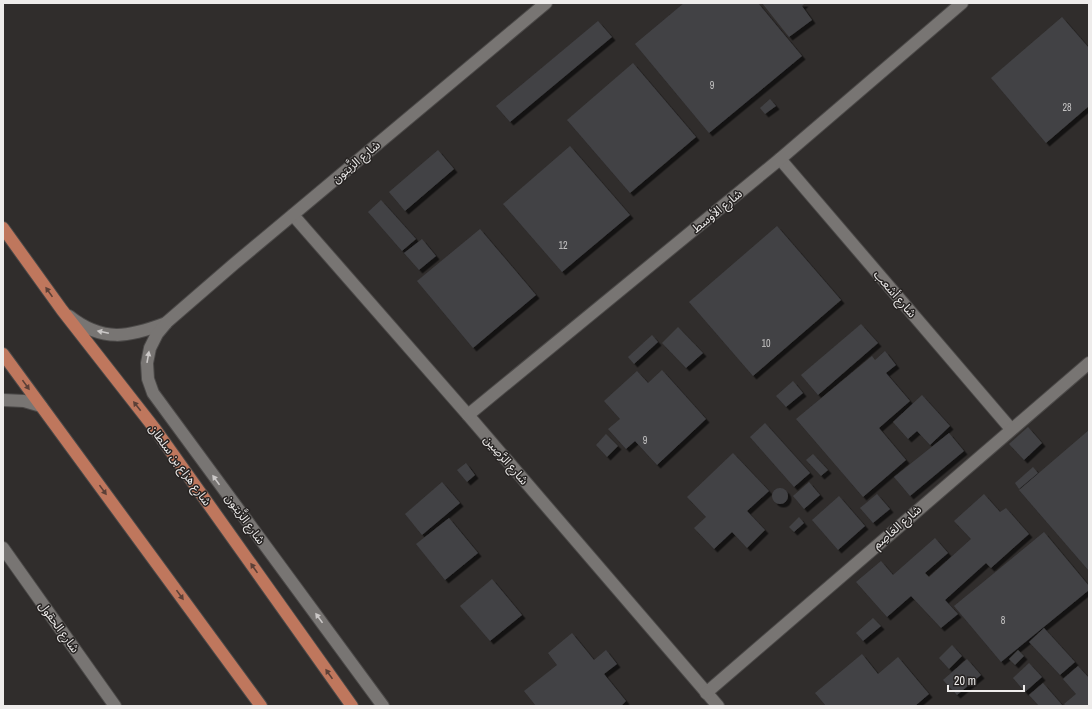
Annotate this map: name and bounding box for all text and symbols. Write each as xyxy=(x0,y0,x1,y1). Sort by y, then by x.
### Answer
house number: 9 xyxy=(710,79,715,92)
house number: 28 xyxy=(1062,101,1072,114)
street label: شارع الزَّيتون xyxy=(328,137,384,188)
street label: شارع الأوسط xyxy=(688,186,746,237)
house number: 12 xyxy=(558,239,568,252)
street label: شارع أشعب xyxy=(869,267,920,322)
one-way arrow xyxy=(45,287,53,297)
one-way arrow xyxy=(96,329,109,335)
house number: 10 xyxy=(761,337,771,350)
one-way arrow xyxy=(146,351,152,364)
one-way arrow xyxy=(22,380,30,391)
one-way arrow xyxy=(132,400,141,411)
street label: شارع هزاع بن سلطان xyxy=(144,421,215,510)
street label: شارع الرَّصِين xyxy=(479,432,532,489)
house number: 9 xyxy=(643,434,648,447)
one-way arrow xyxy=(213,475,221,485)
one-way arrow xyxy=(99,485,107,496)
street label: شارع الزَّيتون xyxy=(221,490,269,548)
street label: شارع العَاصِم xyxy=(869,501,925,553)
one-way arrow xyxy=(250,563,258,573)
one-way arrow xyxy=(176,590,184,601)
street label: شارع الحقول xyxy=(34,598,83,656)
one-way arrow xyxy=(314,613,323,624)
house number: 8 xyxy=(1001,614,1006,627)
scale bar xyxy=(948,667,1024,693)
one-way arrow xyxy=(325,669,333,679)
text: 20 m xyxy=(954,673,976,689)

